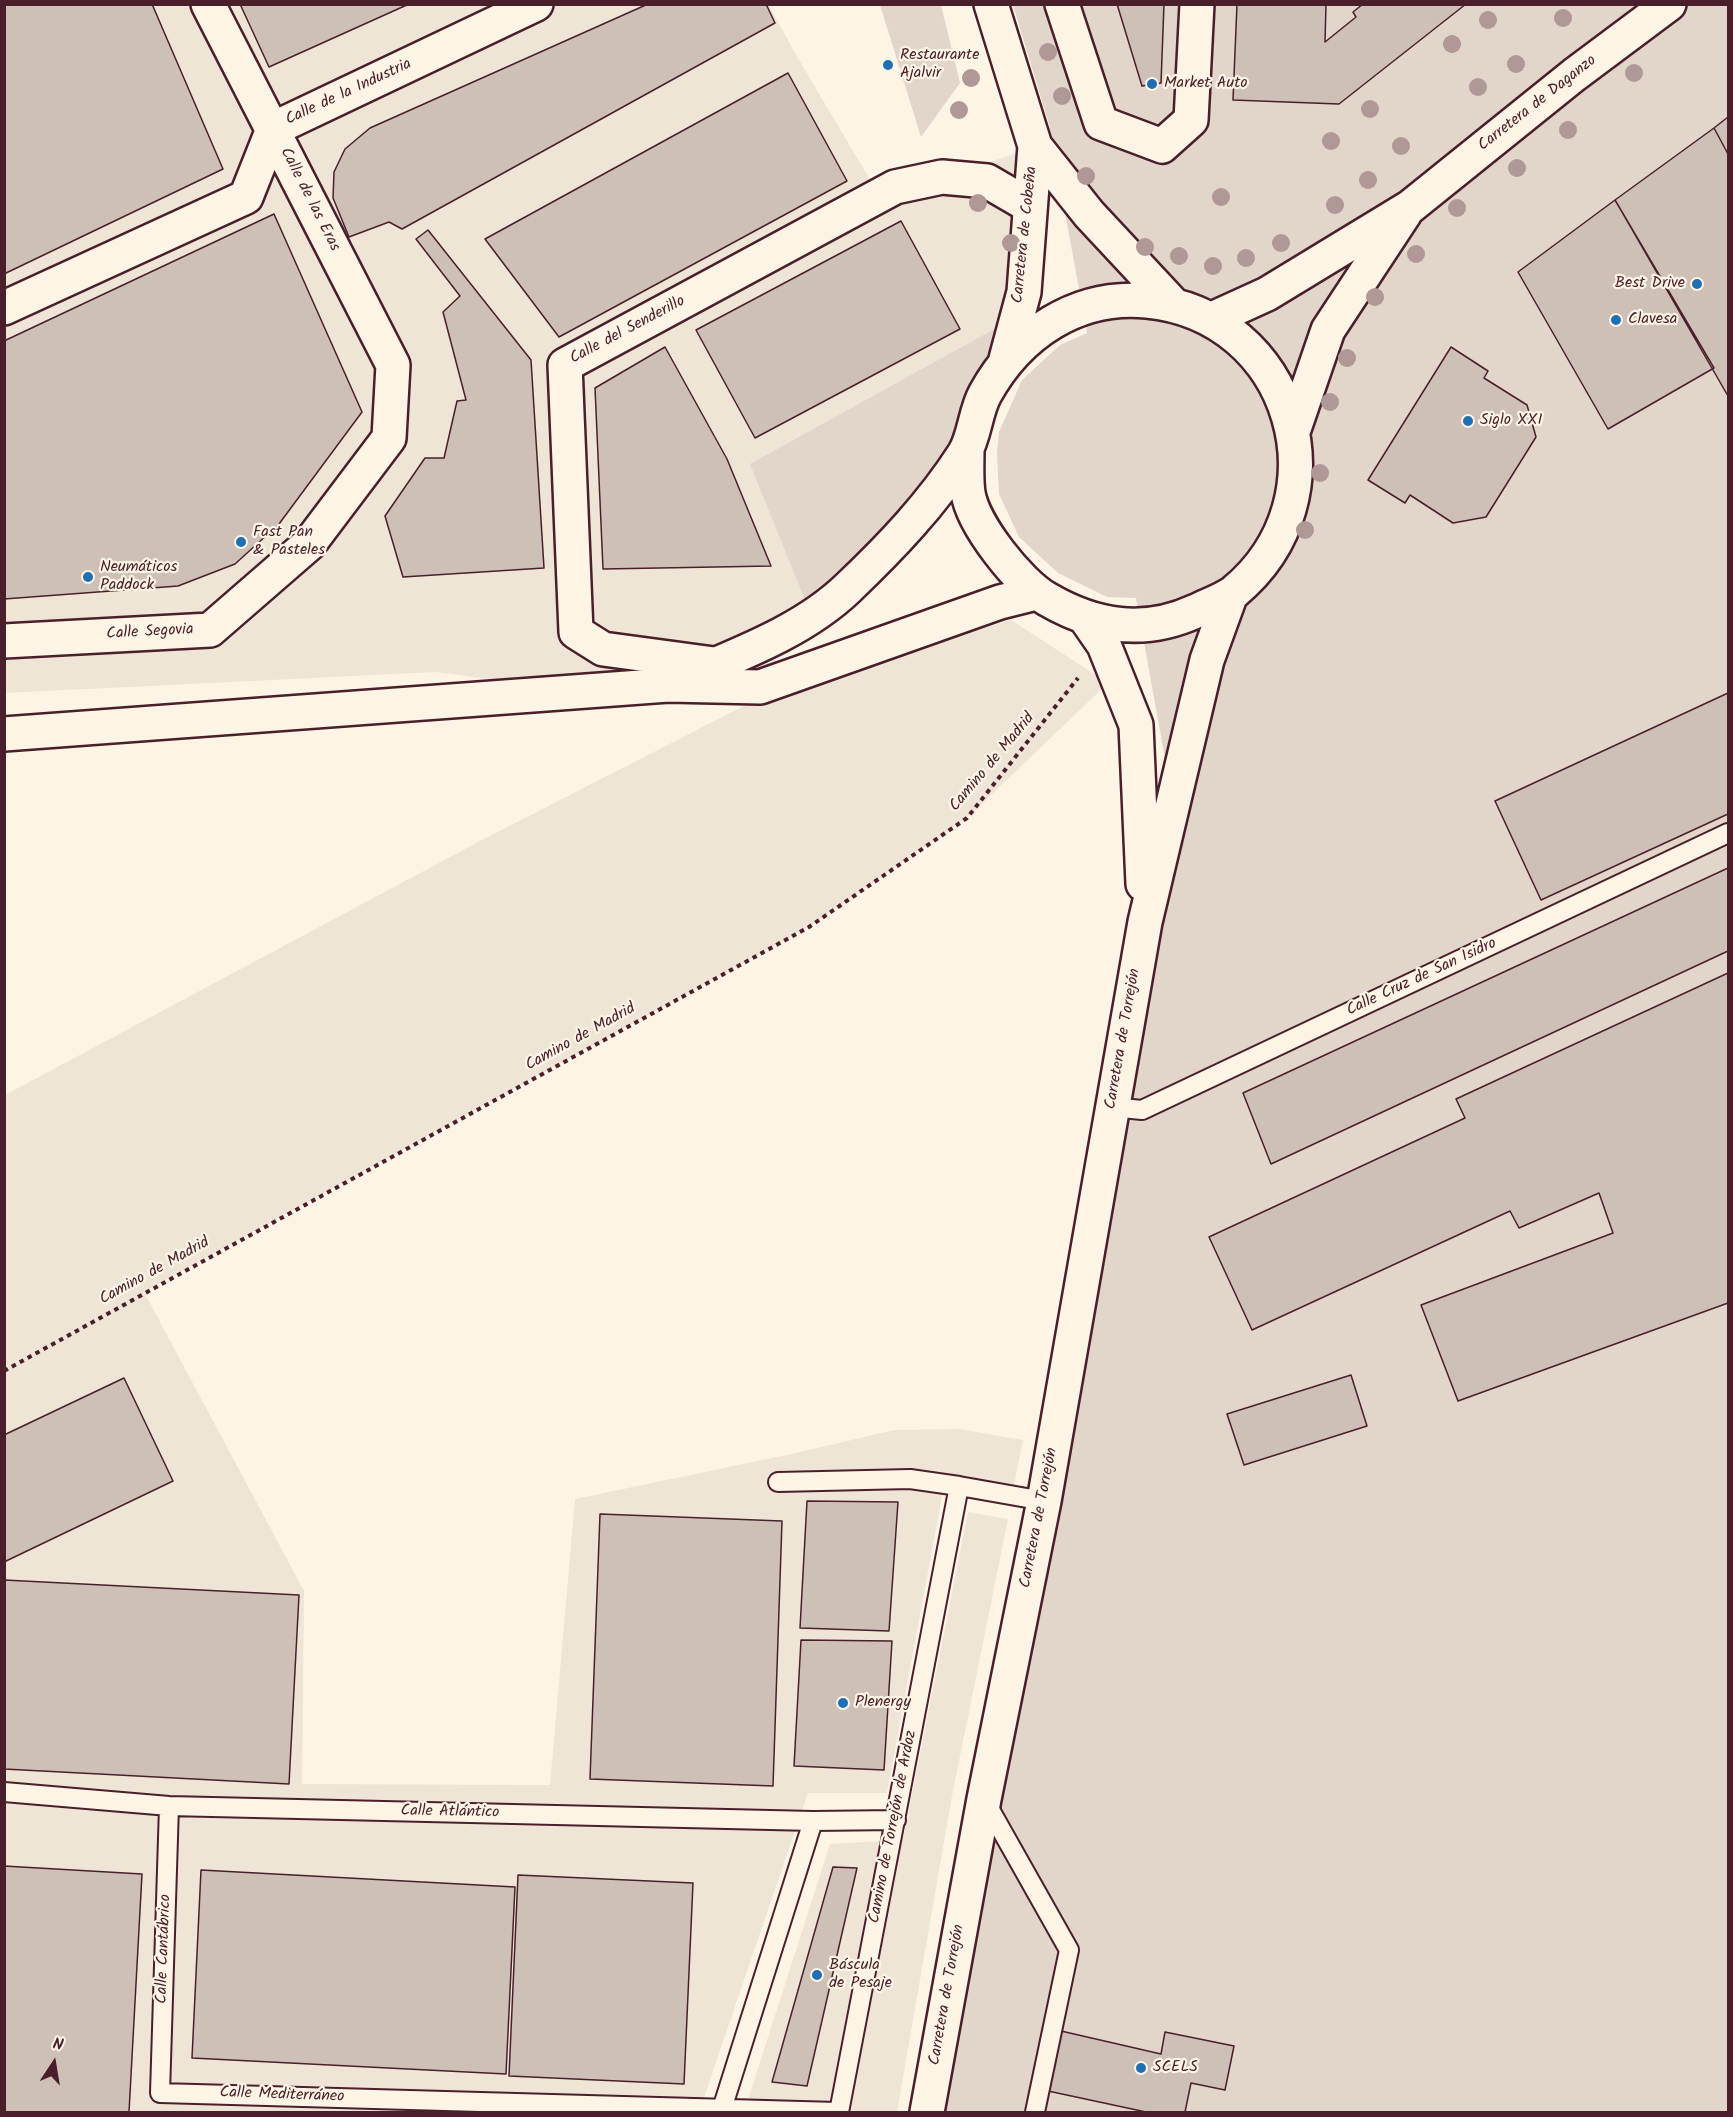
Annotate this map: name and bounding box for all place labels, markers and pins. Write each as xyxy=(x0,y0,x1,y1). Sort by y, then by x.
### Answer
place label: Restaurante Ajalvir xyxy=(900,46,979,84)
marker: Restaurante Ajalvir xyxy=(881,58,895,72)
place label: Market Auto xyxy=(1164,74,1248,94)
marker: Market Auto xyxy=(1145,77,1159,91)
place label: Best Drive xyxy=(1615,274,1685,294)
marker: Best Drive xyxy=(1690,277,1704,291)
place label: Clavesa xyxy=(1628,310,1677,330)
marker: Clavesa xyxy=(1609,313,1623,327)
place label: Siglo XXI xyxy=(1480,411,1542,431)
marker: Siglo XXI xyxy=(1461,414,1475,428)
place label: Fast Pan & Pasteles xyxy=(253,523,325,561)
marker: Fast Pan & Pasteles xyxy=(234,535,248,549)
place label: Neumáticos Paddock xyxy=(100,558,177,596)
marker: Neumáticos Paddock xyxy=(81,570,95,584)
place label: Plenergy xyxy=(855,1693,911,1713)
marker: Plenergy xyxy=(836,1696,850,1710)
place label: Báscula de Pesaje xyxy=(829,1956,892,1994)
marker: Báscula de Pesaje xyxy=(810,1968,824,1982)
place label: SCELS xyxy=(1153,2058,1198,2078)
marker: SCELS xyxy=(1134,2061,1148,2075)

